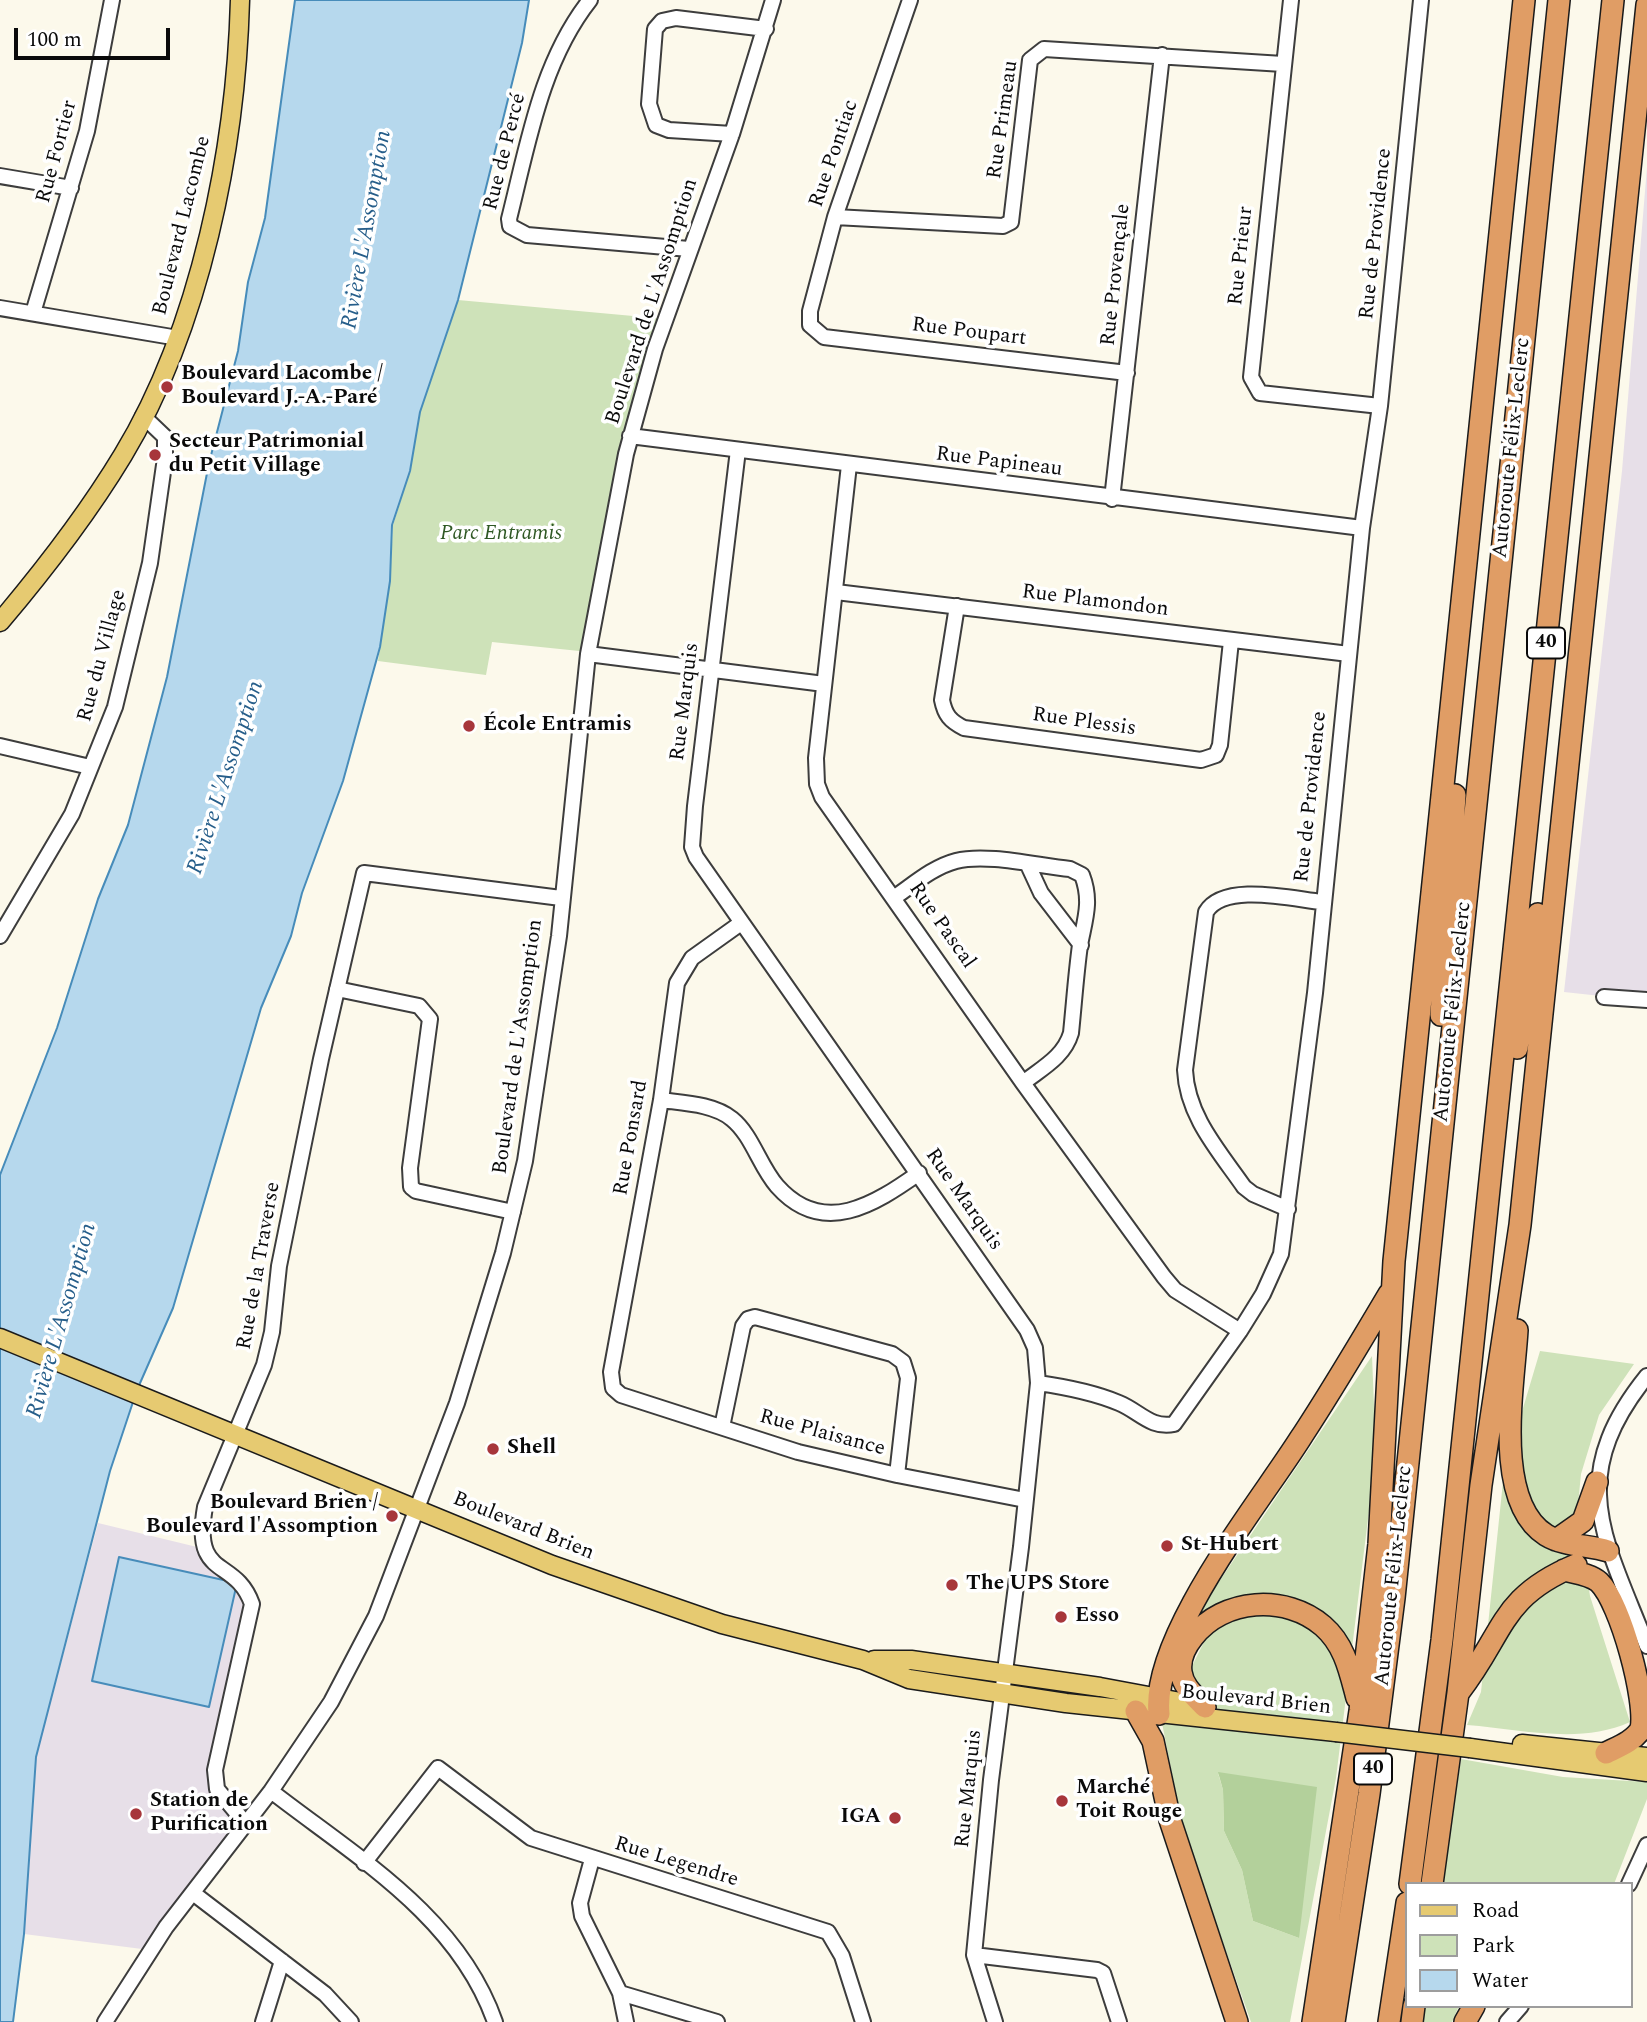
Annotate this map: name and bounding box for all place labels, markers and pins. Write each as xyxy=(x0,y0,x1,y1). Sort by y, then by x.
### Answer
place label: Boulevard Lacombe / Boulevard J.-A.-Paré xyxy=(181,362,383,412)
marker: Boulevard Lacombe / Boulevard J.-A.-Paré xyxy=(159,379,175,395)
place label: Secteur Patrimonial du Petit Village xyxy=(169,430,364,480)
marker: Secteur Patrimonial du Petit Village xyxy=(147,447,163,463)
place label: École Entramis xyxy=(483,713,632,739)
marker: École Entramis xyxy=(461,718,477,734)
place label: Shell xyxy=(507,1436,556,1462)
marker: Shell xyxy=(485,1441,501,1457)
place label: Boulevard Brien / Boulevard l'Assomption xyxy=(146,1491,378,1541)
marker: Boulevard Brien / Boulevard l'Assomption xyxy=(384,1508,400,1524)
place label: St-Hubert xyxy=(1181,1533,1279,1559)
marker: St-Hubert xyxy=(1159,1538,1175,1554)
place label: The UPS Store xyxy=(966,1572,1109,1598)
marker: The UPS Store xyxy=(944,1577,960,1593)
place label: Esso xyxy=(1075,1604,1119,1630)
marker: Esso xyxy=(1053,1609,1069,1625)
place label: Marché Toit Rouge xyxy=(1076,1776,1182,1826)
place label: Station de Purification xyxy=(150,1789,268,1839)
marker: Marché Toit Rouge xyxy=(1054,1793,1070,1809)
place label: IGA xyxy=(840,1805,881,1831)
marker: Station de Purification xyxy=(128,1806,144,1822)
marker: IGA xyxy=(887,1810,903,1826)

